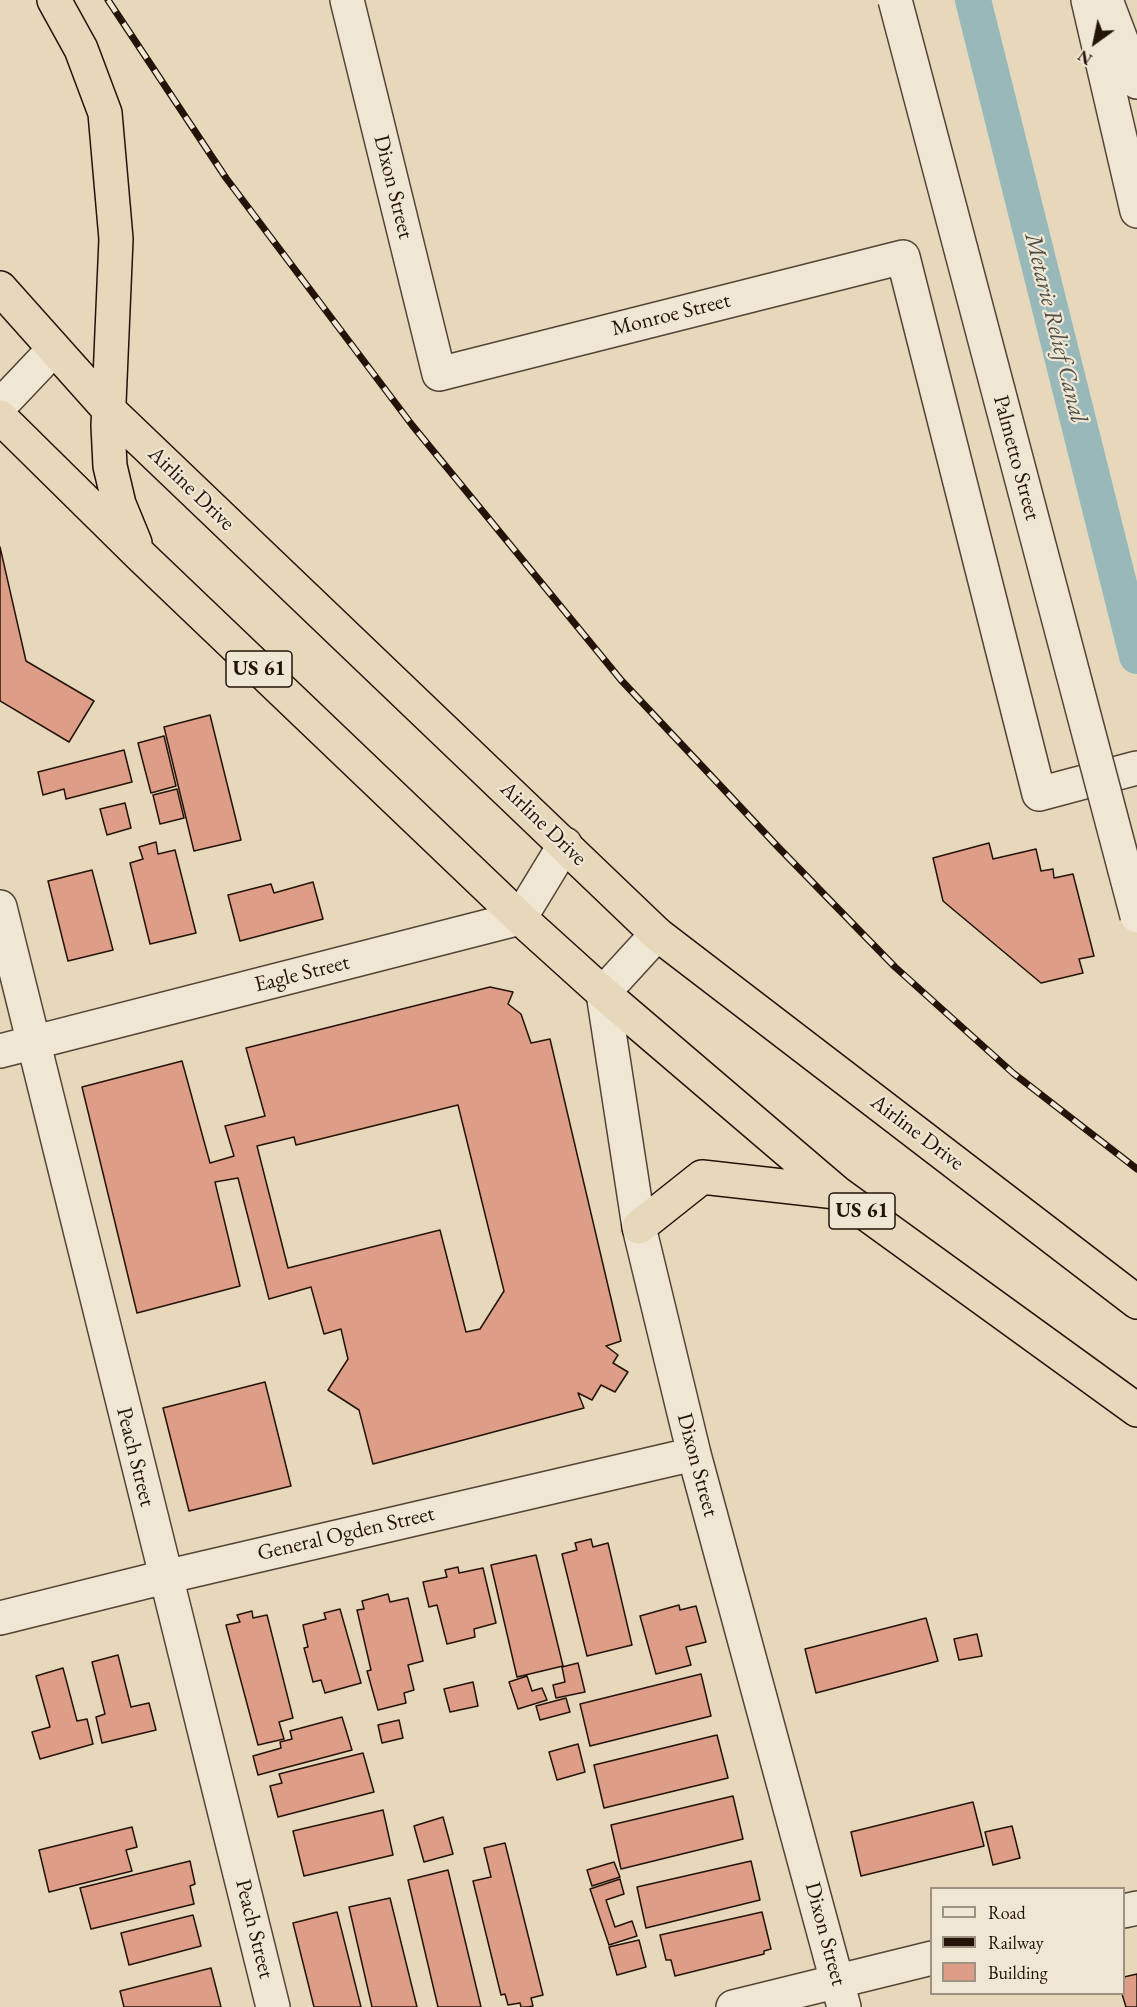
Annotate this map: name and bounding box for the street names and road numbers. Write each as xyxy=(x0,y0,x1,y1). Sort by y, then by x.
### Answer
street label: Dixon Street xyxy=(367,132,419,242)
street label: Monroe Street xyxy=(609,288,733,342)
street label: Palmetto Street xyxy=(987,393,1045,523)
street label: Airline Drive xyxy=(142,441,240,537)
road number: US 61 xyxy=(226,651,292,687)
street label: Airline Drive xyxy=(494,776,592,872)
street label: Eagle Street xyxy=(252,949,352,999)
street label: Airline Drive xyxy=(865,1089,969,1177)
road number: US 61 xyxy=(829,1193,895,1229)
street label: Peach Street xyxy=(110,1405,160,1509)
street label: Dixon Street xyxy=(671,1410,723,1520)
street label: General Ogden Street xyxy=(255,1501,437,1567)
street label: Peach Street xyxy=(229,1877,279,1981)
street label: Dixon Street xyxy=(799,1879,851,1989)

